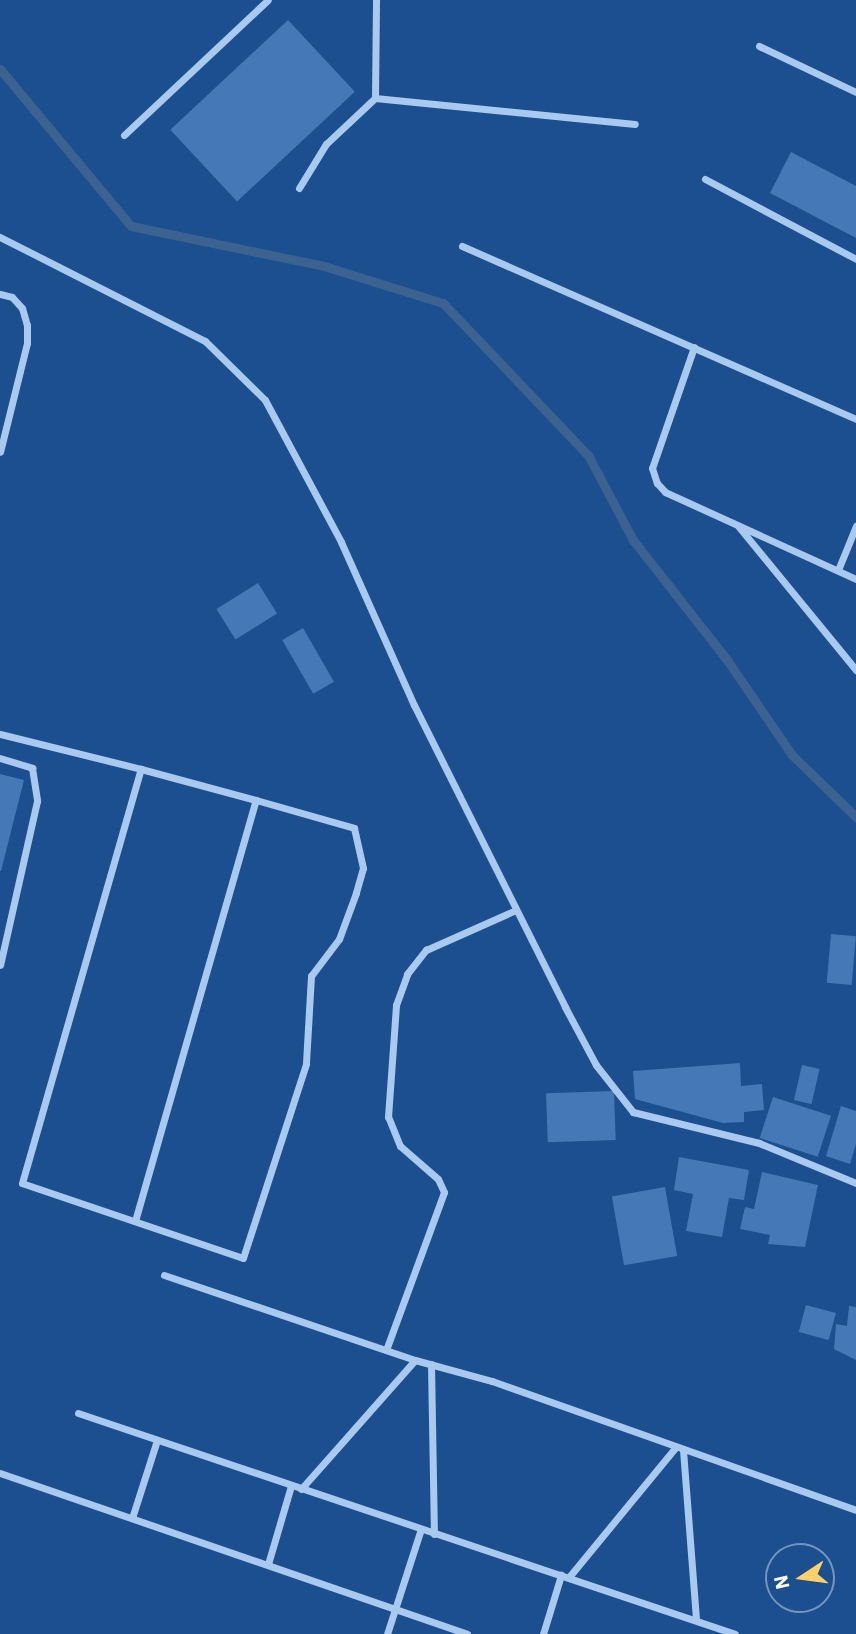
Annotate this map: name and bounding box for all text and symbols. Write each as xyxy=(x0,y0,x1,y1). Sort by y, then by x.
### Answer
north arrow xyxy=(765,1543,835,1613)
text: N xyxy=(768,1573,795,1592)

